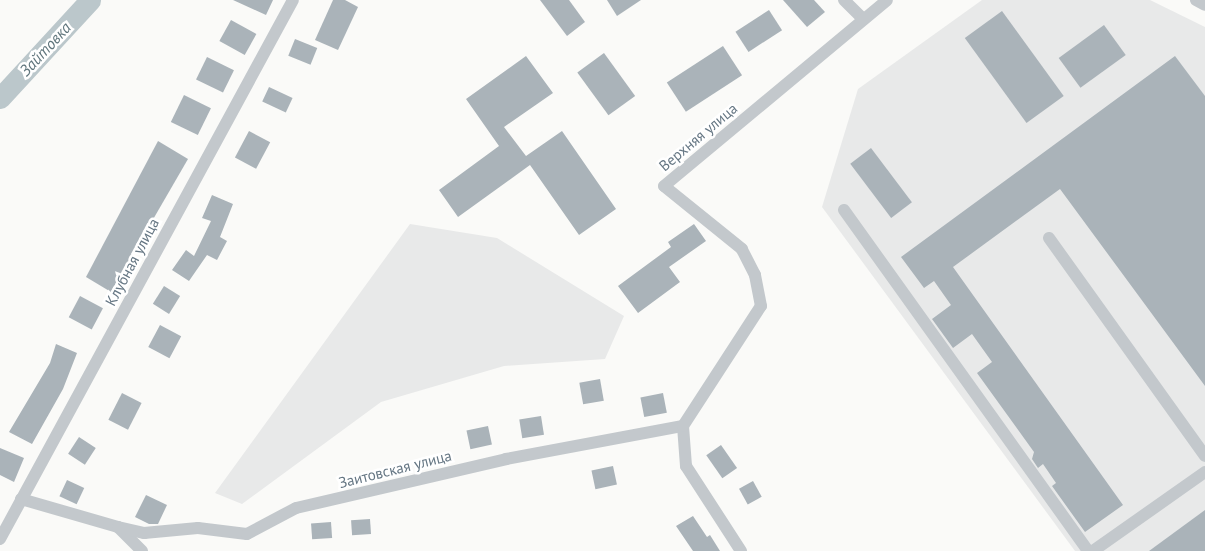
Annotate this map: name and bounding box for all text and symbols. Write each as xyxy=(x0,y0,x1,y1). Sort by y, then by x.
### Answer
water label: Зайтовка xyxy=(15,18,75,80)
street label: Верхняя улица xyxy=(655,99,741,175)
street label: Клубная улица xyxy=(101,215,163,309)
street label: Заитовская улица xyxy=(337,446,453,492)

